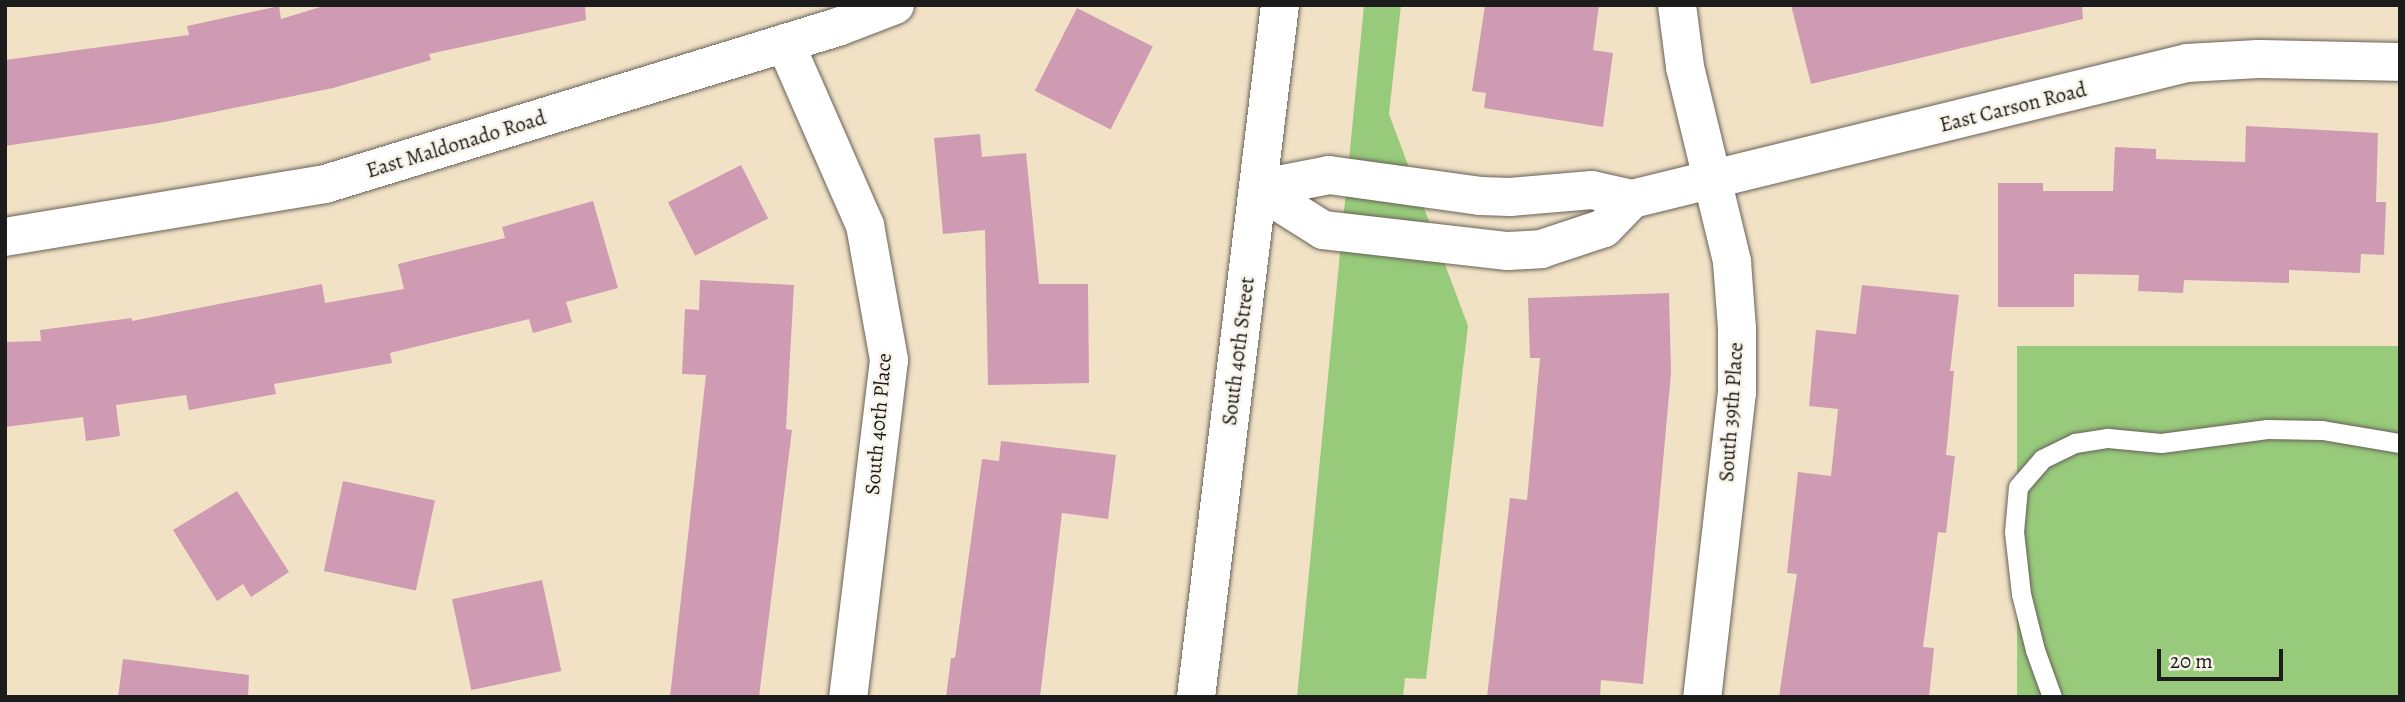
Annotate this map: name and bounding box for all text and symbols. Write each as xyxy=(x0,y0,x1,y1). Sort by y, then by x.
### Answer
street label: East Carson Road xyxy=(1937,77,2089,137)
street label: East Maldonado Road xyxy=(363,105,549,183)
street label: South 40th Street xyxy=(1216,275,1260,427)
street label: South 39th Place xyxy=(1714,341,1748,483)
street label: South 40th Place xyxy=(859,352,897,496)
scale bar xyxy=(2160,636,2286,680)
text: 20 m xyxy=(2170,647,2213,675)

